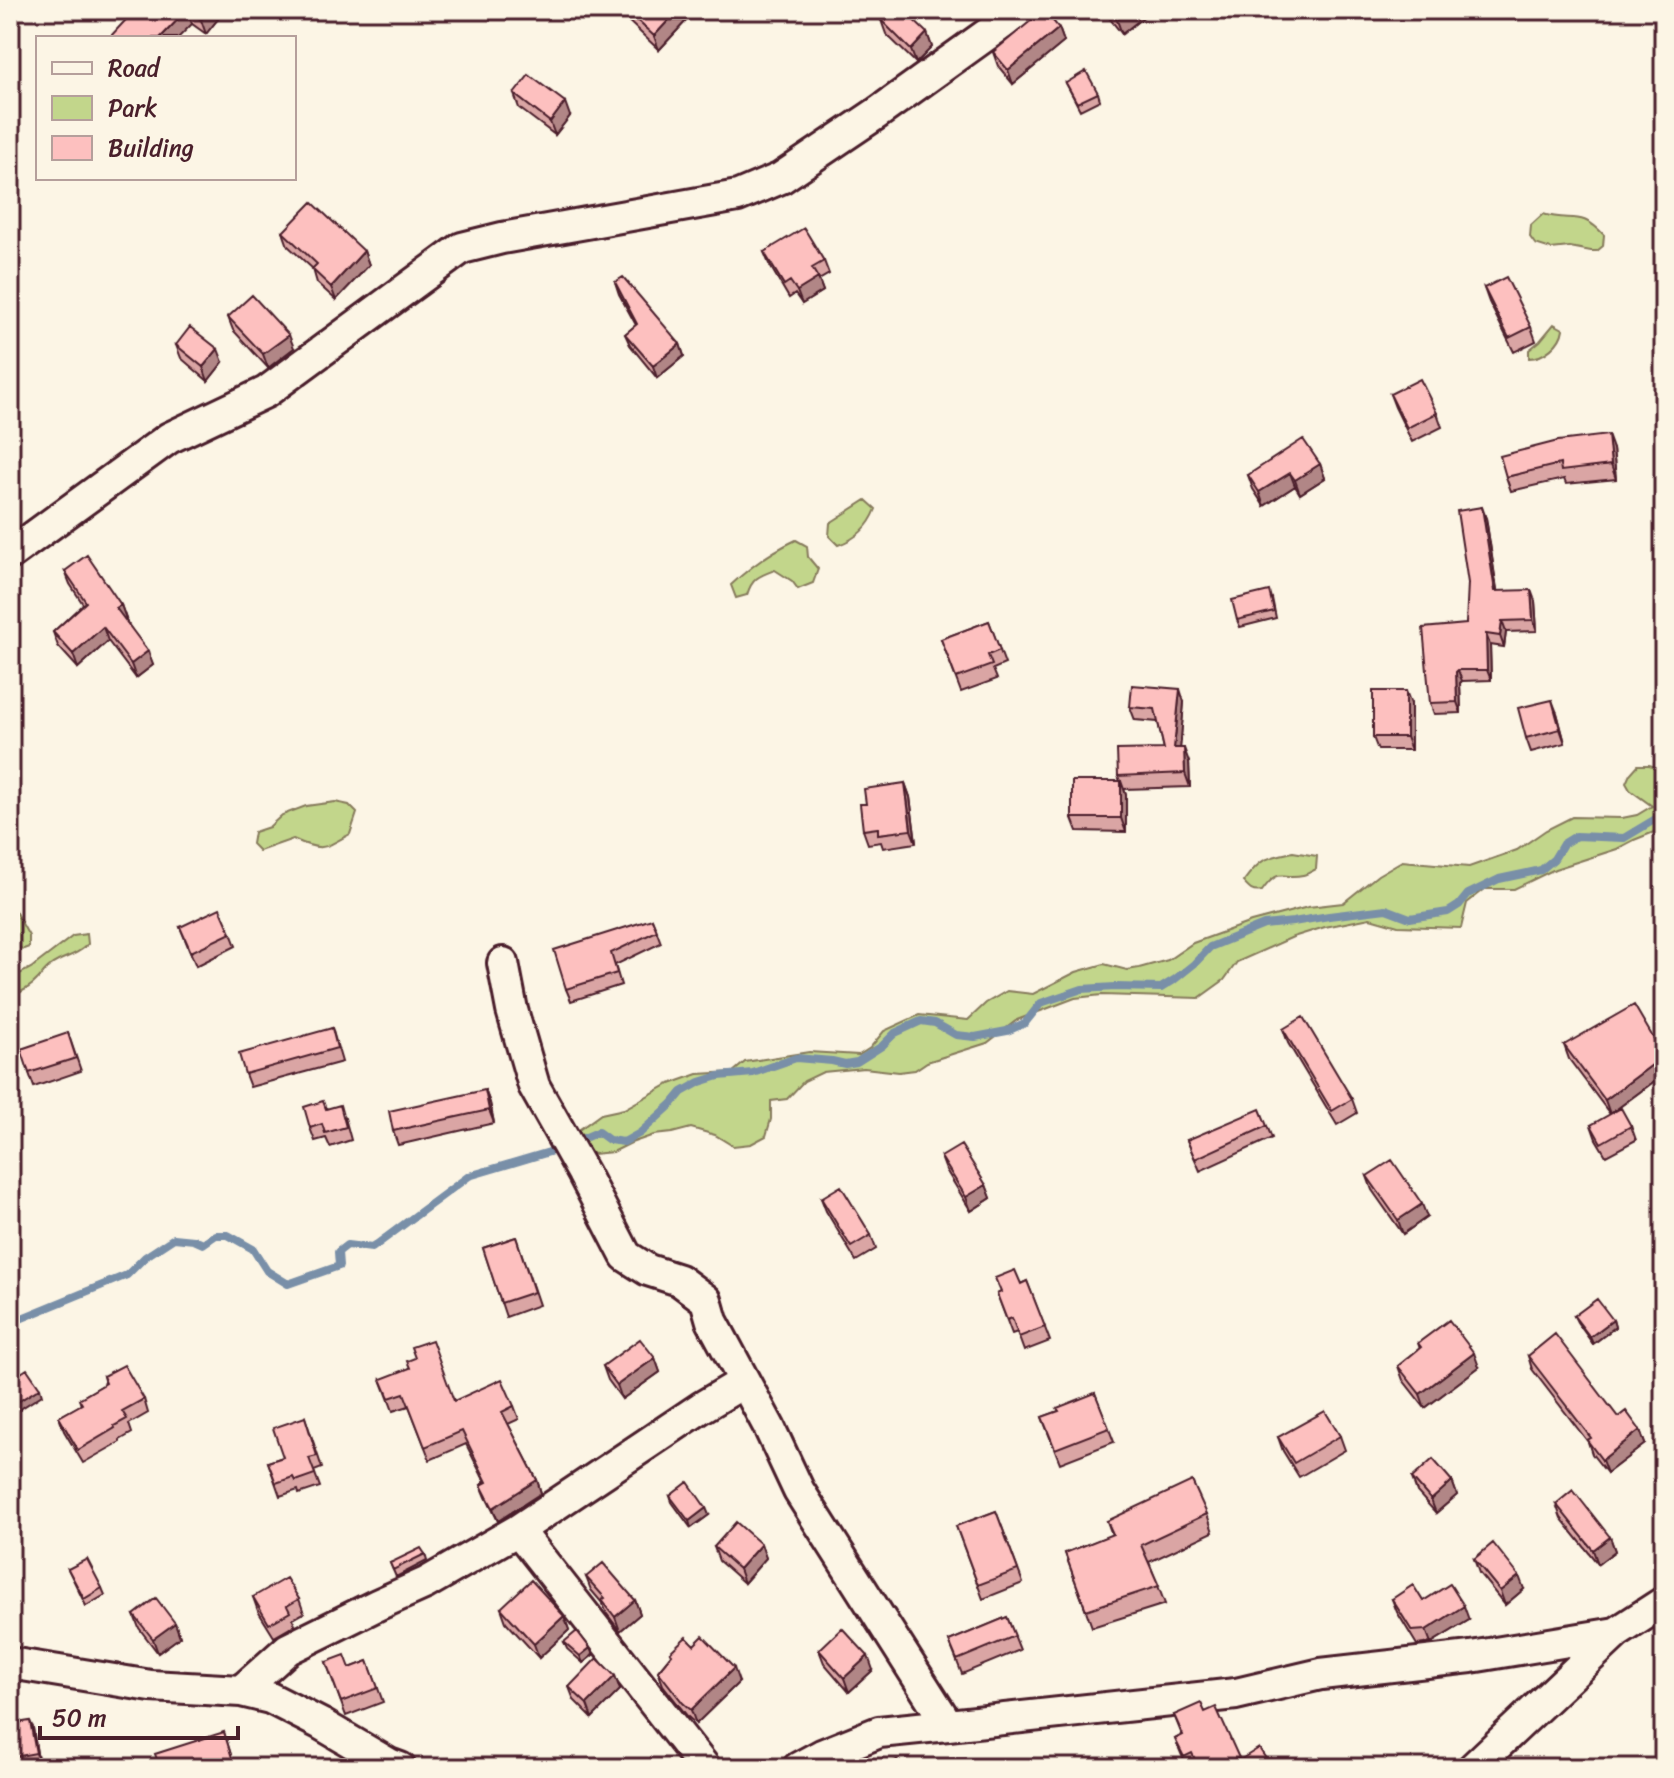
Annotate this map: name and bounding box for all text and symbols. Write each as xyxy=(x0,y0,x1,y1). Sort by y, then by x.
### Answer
legend xyxy=(36,36,296,180)
text: Road xyxy=(108,47,162,89)
text: Park xyxy=(108,87,157,129)
text: Building xyxy=(108,127,194,169)
scale bar xyxy=(40,1690,238,1740)
text: 50 m xyxy=(52,1697,107,1739)

